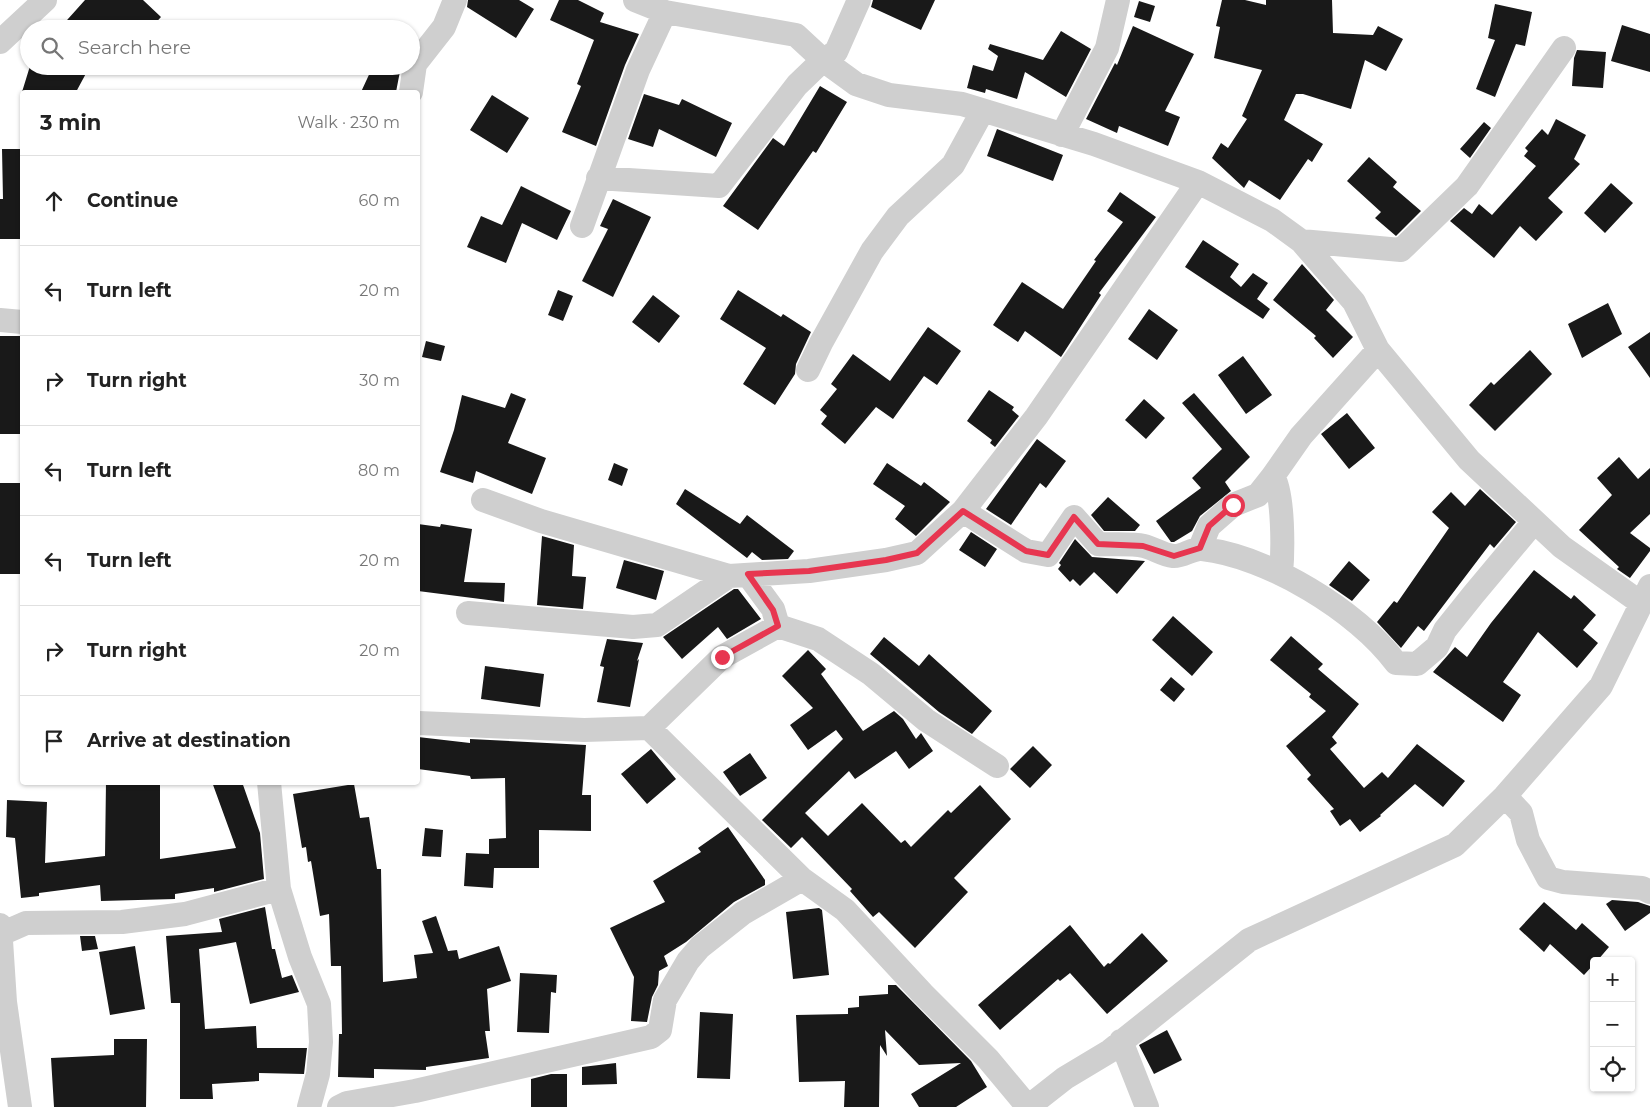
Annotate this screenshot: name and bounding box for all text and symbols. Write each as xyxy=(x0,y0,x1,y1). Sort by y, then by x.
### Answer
search box xyxy=(20,20,420,75)
icon: search xyxy=(38,34,66,62)
text: Search here xyxy=(78,36,191,59)
text: 3 min xyxy=(40,110,101,135)
text: Walk · 230 m xyxy=(298,113,400,132)
icon: ahead xyxy=(40,187,68,215)
text: Continue xyxy=(87,189,178,212)
text: 60 m xyxy=(358,191,400,210)
icon: left xyxy=(40,277,68,305)
text: Turn left xyxy=(87,279,172,302)
text: 20 m xyxy=(359,281,400,300)
icon: right xyxy=(40,367,68,395)
text: Turn right xyxy=(87,369,187,392)
text: 30 m xyxy=(359,371,400,390)
icon: left xyxy=(40,457,68,485)
text: Turn left xyxy=(87,459,172,482)
text: 80 m xyxy=(358,461,400,480)
route start xyxy=(1222,494,1245,517)
icon: left xyxy=(40,547,68,575)
text: Turn left xyxy=(87,549,172,572)
text: 20 m xyxy=(359,551,400,570)
icon: right xyxy=(40,637,68,665)
text: Turn right xyxy=(87,639,187,662)
text: 20 m xyxy=(359,641,400,660)
route end xyxy=(711,646,734,669)
icon: arrive xyxy=(40,727,68,755)
text: Arrive at destination xyxy=(87,729,291,752)
map controls xyxy=(1590,957,1635,1092)
button: + xyxy=(1590,957,1635,1002)
button: − xyxy=(1590,1002,1635,1047)
button: locate xyxy=(1590,1047,1635,1092)

